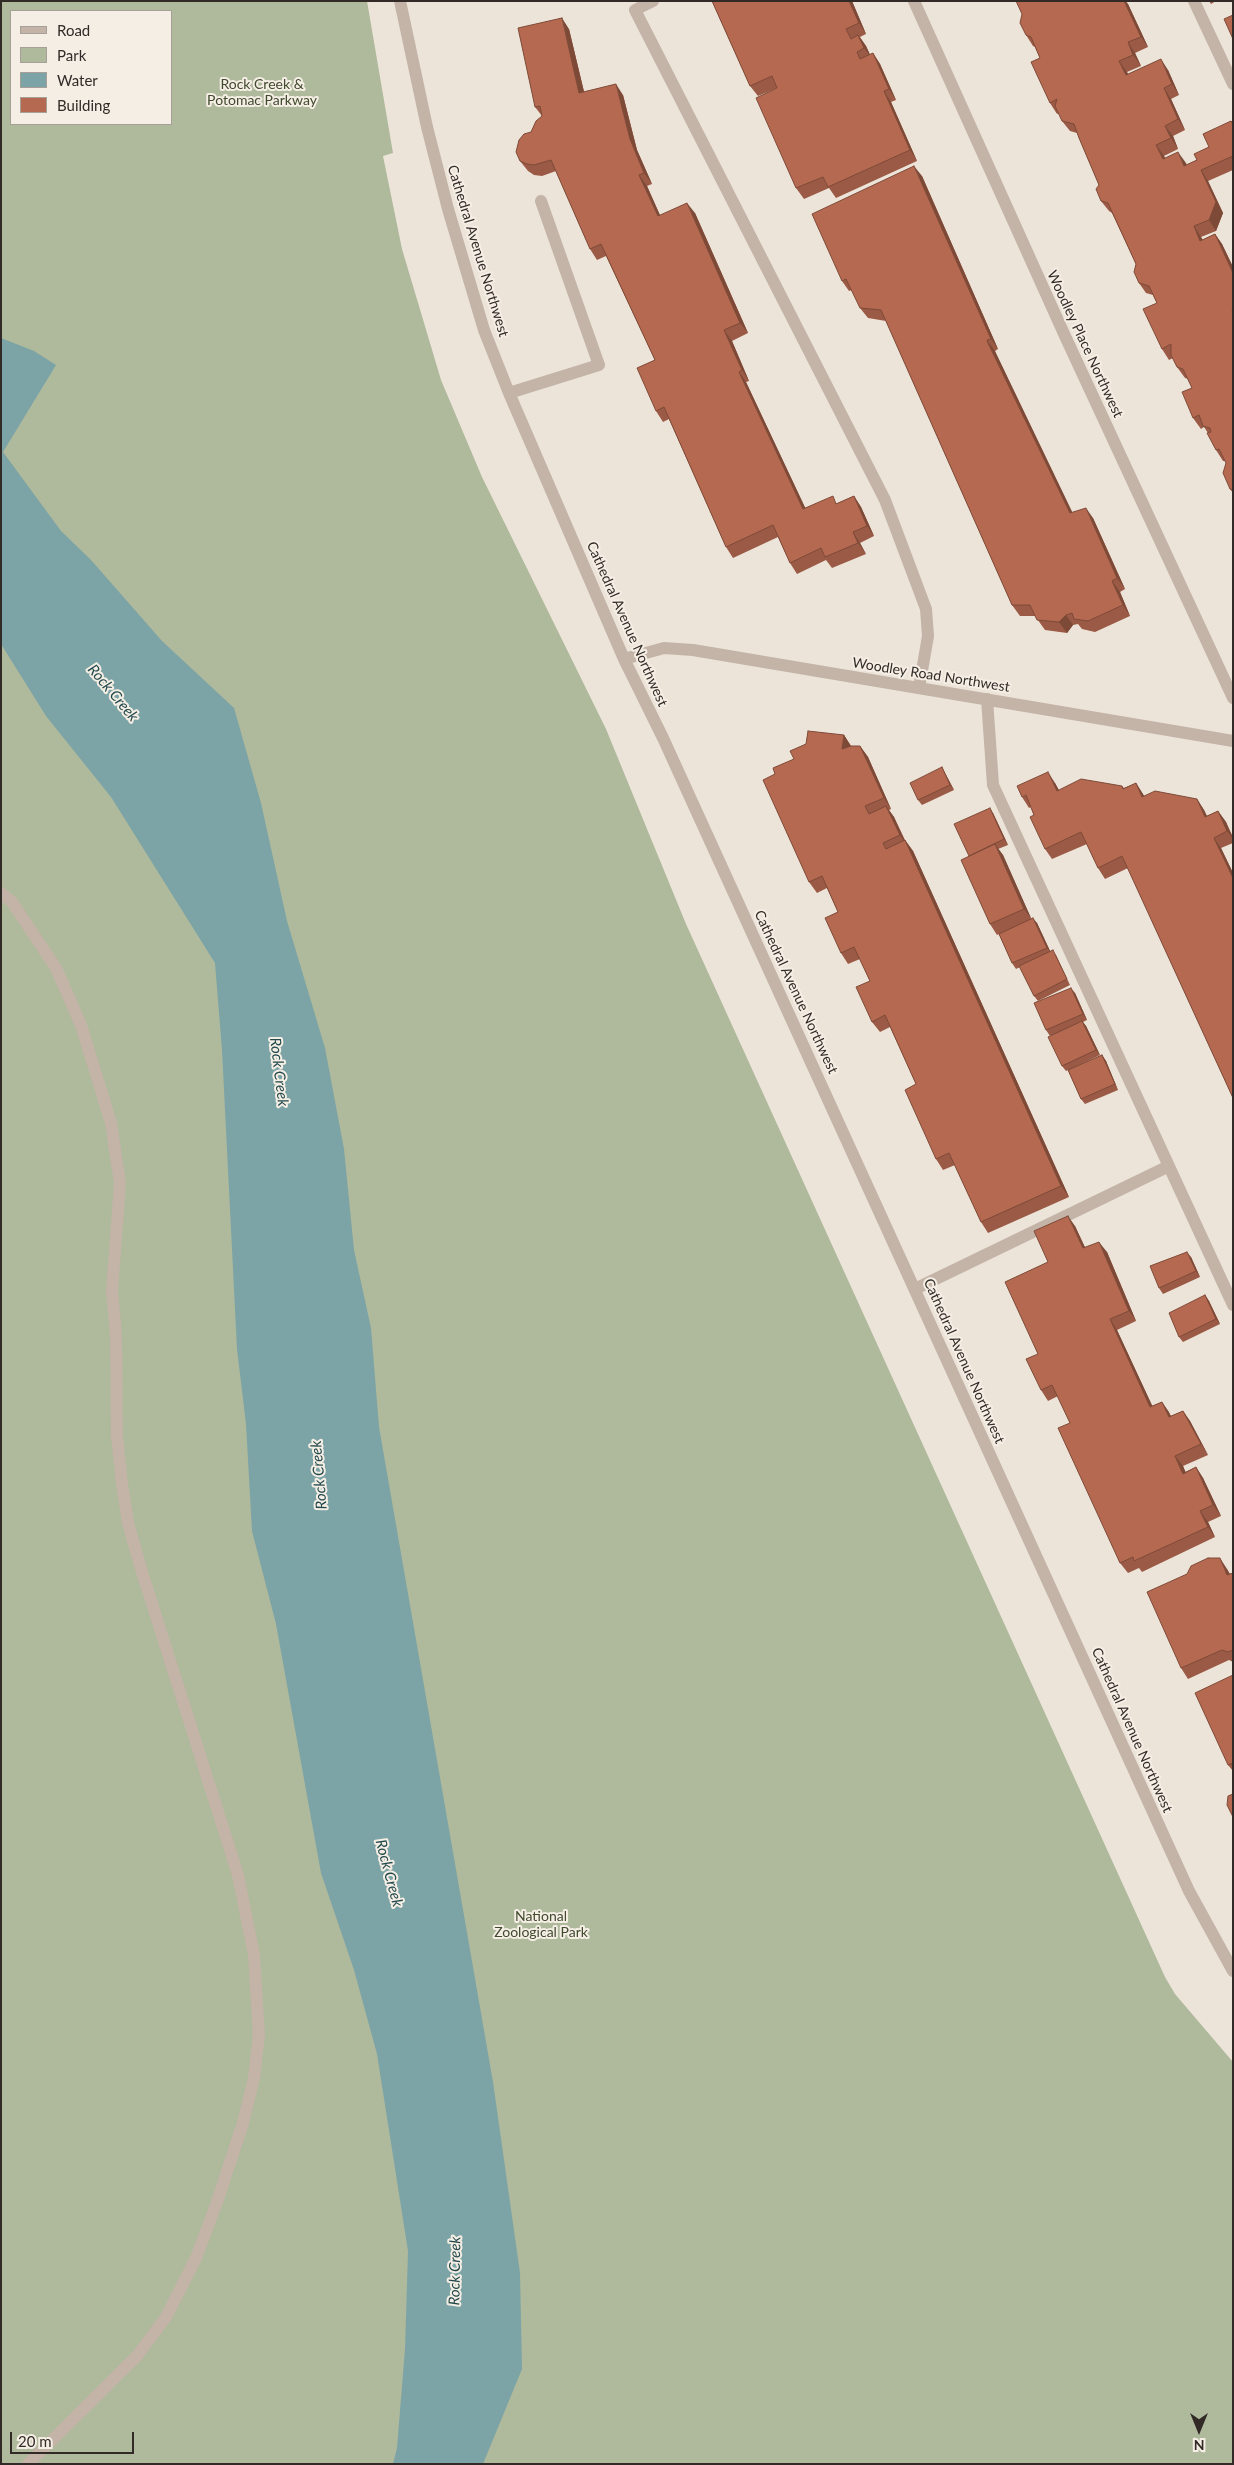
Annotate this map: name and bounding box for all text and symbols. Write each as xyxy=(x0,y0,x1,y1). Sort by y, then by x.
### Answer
legend xyxy=(10,10,172,125)
text: Road xyxy=(57,21,90,39)
text: Park xyxy=(57,46,86,64)
text: Water xyxy=(57,71,98,89)
park label: Rock Creek & Potomac Parkway xyxy=(207,76,317,108)
text: Building xyxy=(57,96,110,114)
street label: Cathedral Avenue Northwest xyxy=(444,163,512,339)
street label: Woodley Place Northwest xyxy=(1043,268,1127,420)
street label: Cathedral Avenue Northwest xyxy=(583,539,671,709)
street label: Woodley Road Northwest xyxy=(851,654,1011,696)
water label: Rock Creek xyxy=(84,661,142,725)
street label: Cathedral Avenue Northwest xyxy=(751,907,841,1077)
water label: Rock Creek xyxy=(266,1037,292,1107)
street label: Cathedral Avenue Northwest xyxy=(920,1276,1008,1446)
water label: Rock Creek xyxy=(307,1440,331,1510)
street label: Cathedral Avenue Northwest xyxy=(1088,1645,1176,1815)
water label: Rock Creek xyxy=(371,1837,407,1909)
park label: National Zoological Park xyxy=(494,1908,588,1940)
water label: Rock Creek xyxy=(445,2236,465,2306)
north arrow xyxy=(1174,2405,1224,2455)
scale bar xyxy=(12,2422,136,2454)
text: 20 m xyxy=(18,2432,52,2450)
text: N xyxy=(1194,2437,1204,2454)

